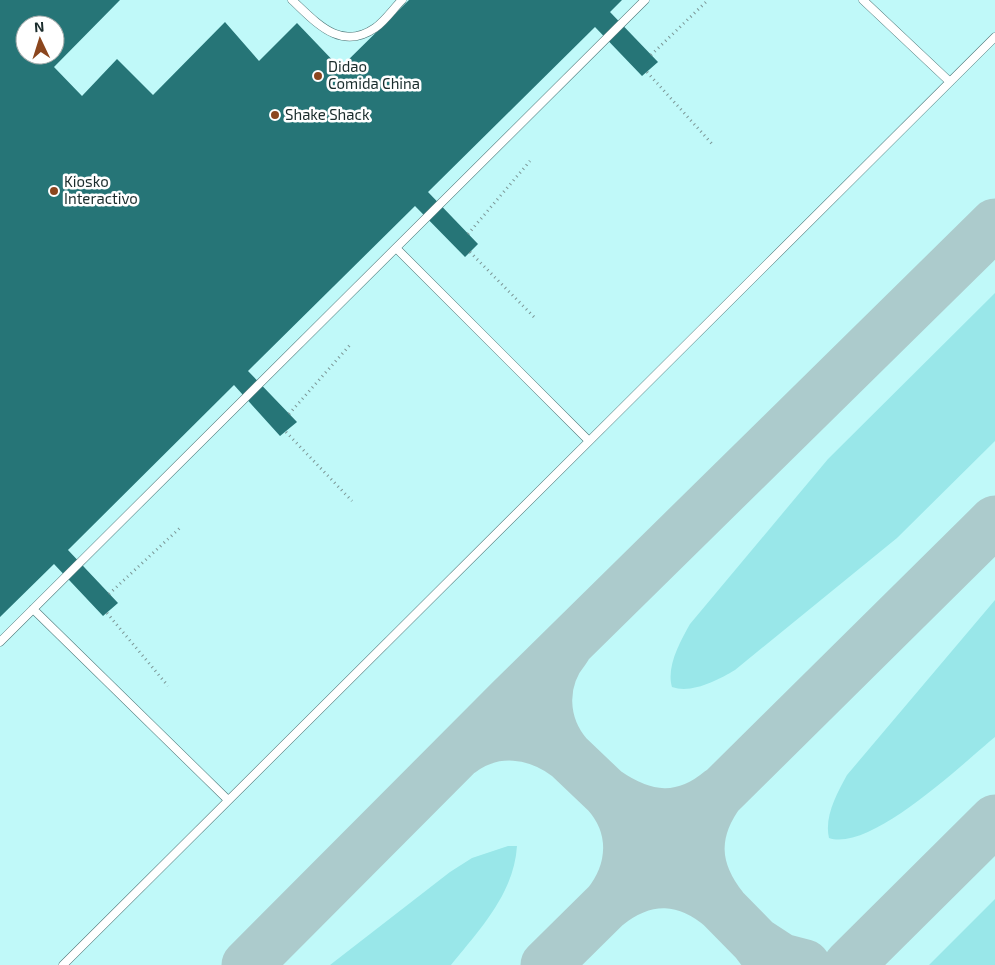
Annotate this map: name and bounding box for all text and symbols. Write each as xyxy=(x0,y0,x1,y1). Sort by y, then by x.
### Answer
north arrow xyxy=(15,15,65,65)
text: N xyxy=(33,18,45,35)
place label: Didao Comida China xyxy=(328,57,420,92)
marker: Didao Comida China xyxy=(312,70,324,82)
place label: Shake Shack xyxy=(285,105,370,123)
marker: Shake Shack xyxy=(269,109,281,121)
place label: Kiosko Interactivo xyxy=(64,172,138,207)
marker: Kiosko Interactivo xyxy=(48,185,60,197)

